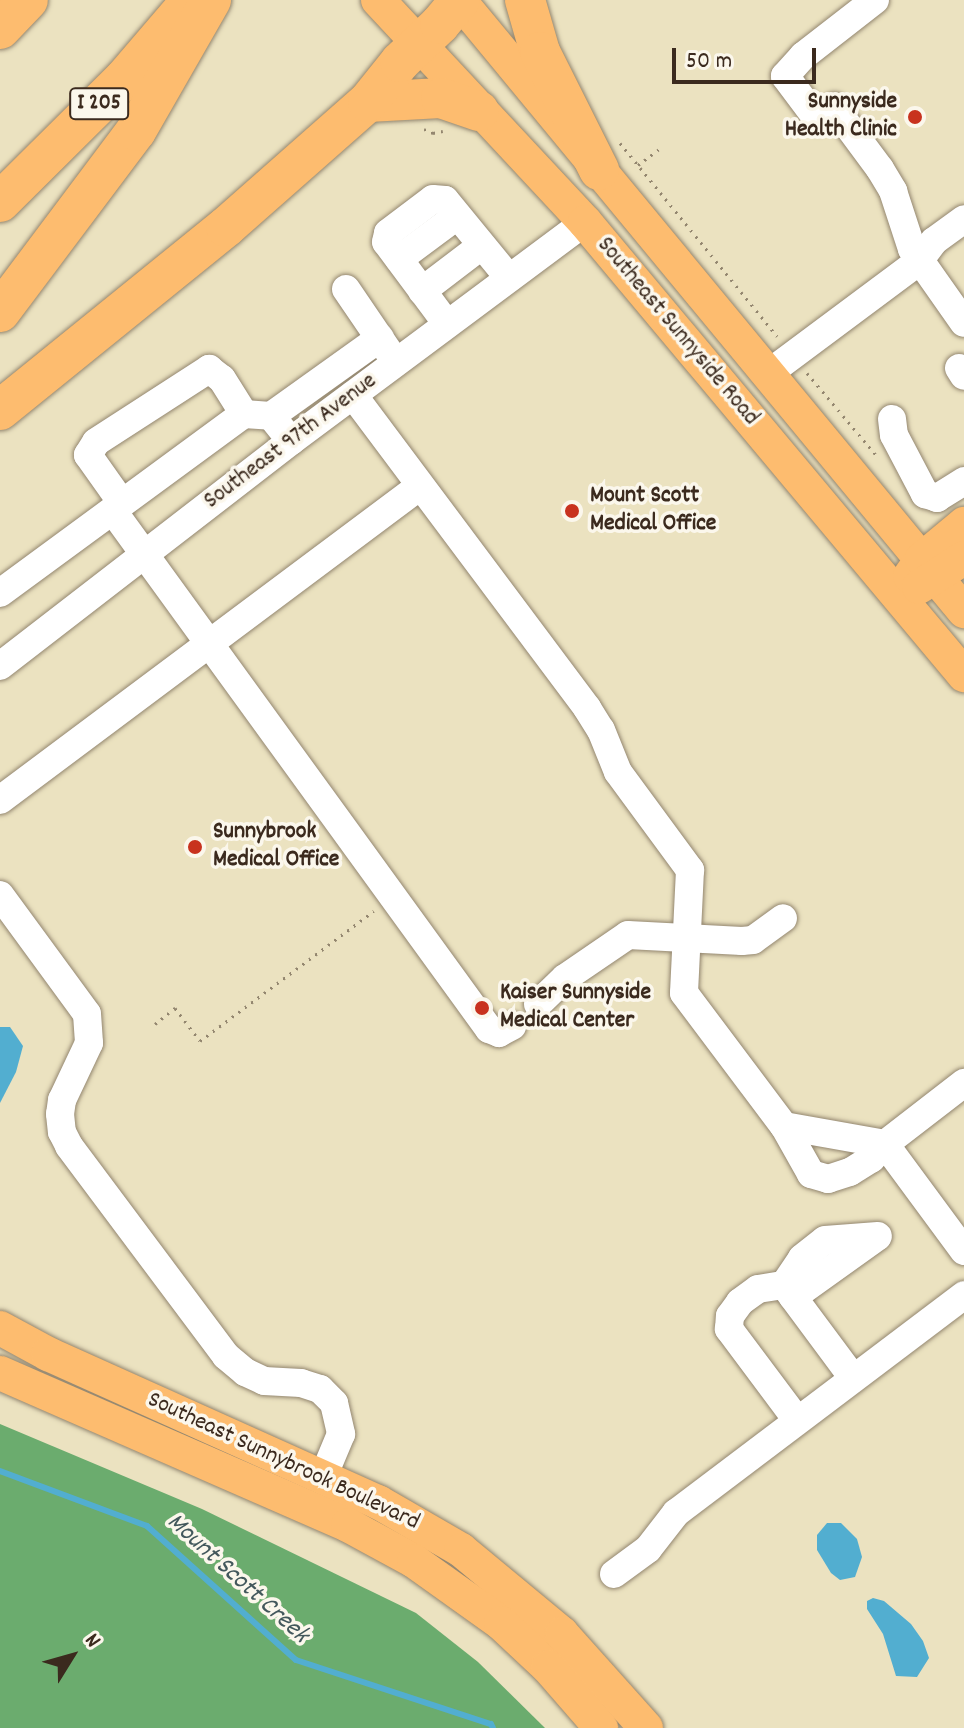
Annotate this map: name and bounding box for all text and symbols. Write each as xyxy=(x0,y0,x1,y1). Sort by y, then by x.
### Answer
scale bar xyxy=(676,32,820,82)
text: 50 m xyxy=(686,45,732,79)
road number: I 205 xyxy=(69,86,129,122)
place label: Sunnyside Health Clinic xyxy=(785,89,897,145)
marker: Sunnyside Health Clinic xyxy=(904,106,926,128)
street label: Southeast Sunnyside Road xyxy=(590,232,764,432)
street label: Southeast 97th Avenue xyxy=(199,368,383,516)
place label: Mount Scott Medical Office xyxy=(590,483,716,539)
marker: Mount Scott Medical Office xyxy=(561,500,583,522)
place label: Sunnybrook Medical Office xyxy=(213,819,339,875)
marker: Sunnybrook Medical Office xyxy=(184,836,206,858)
place label: Kaiser Sunnyside Medical Center xyxy=(500,980,651,1036)
marker: Kaiser Sunnyside Medical Center xyxy=(471,997,493,1019)
street label: Southeast Sunnybrook Boulevard xyxy=(142,1386,424,1538)
water label: Mount Scott Creek xyxy=(160,1507,314,1651)
north arrow xyxy=(32,1616,112,1696)
text: N xyxy=(76,1628,107,1655)

